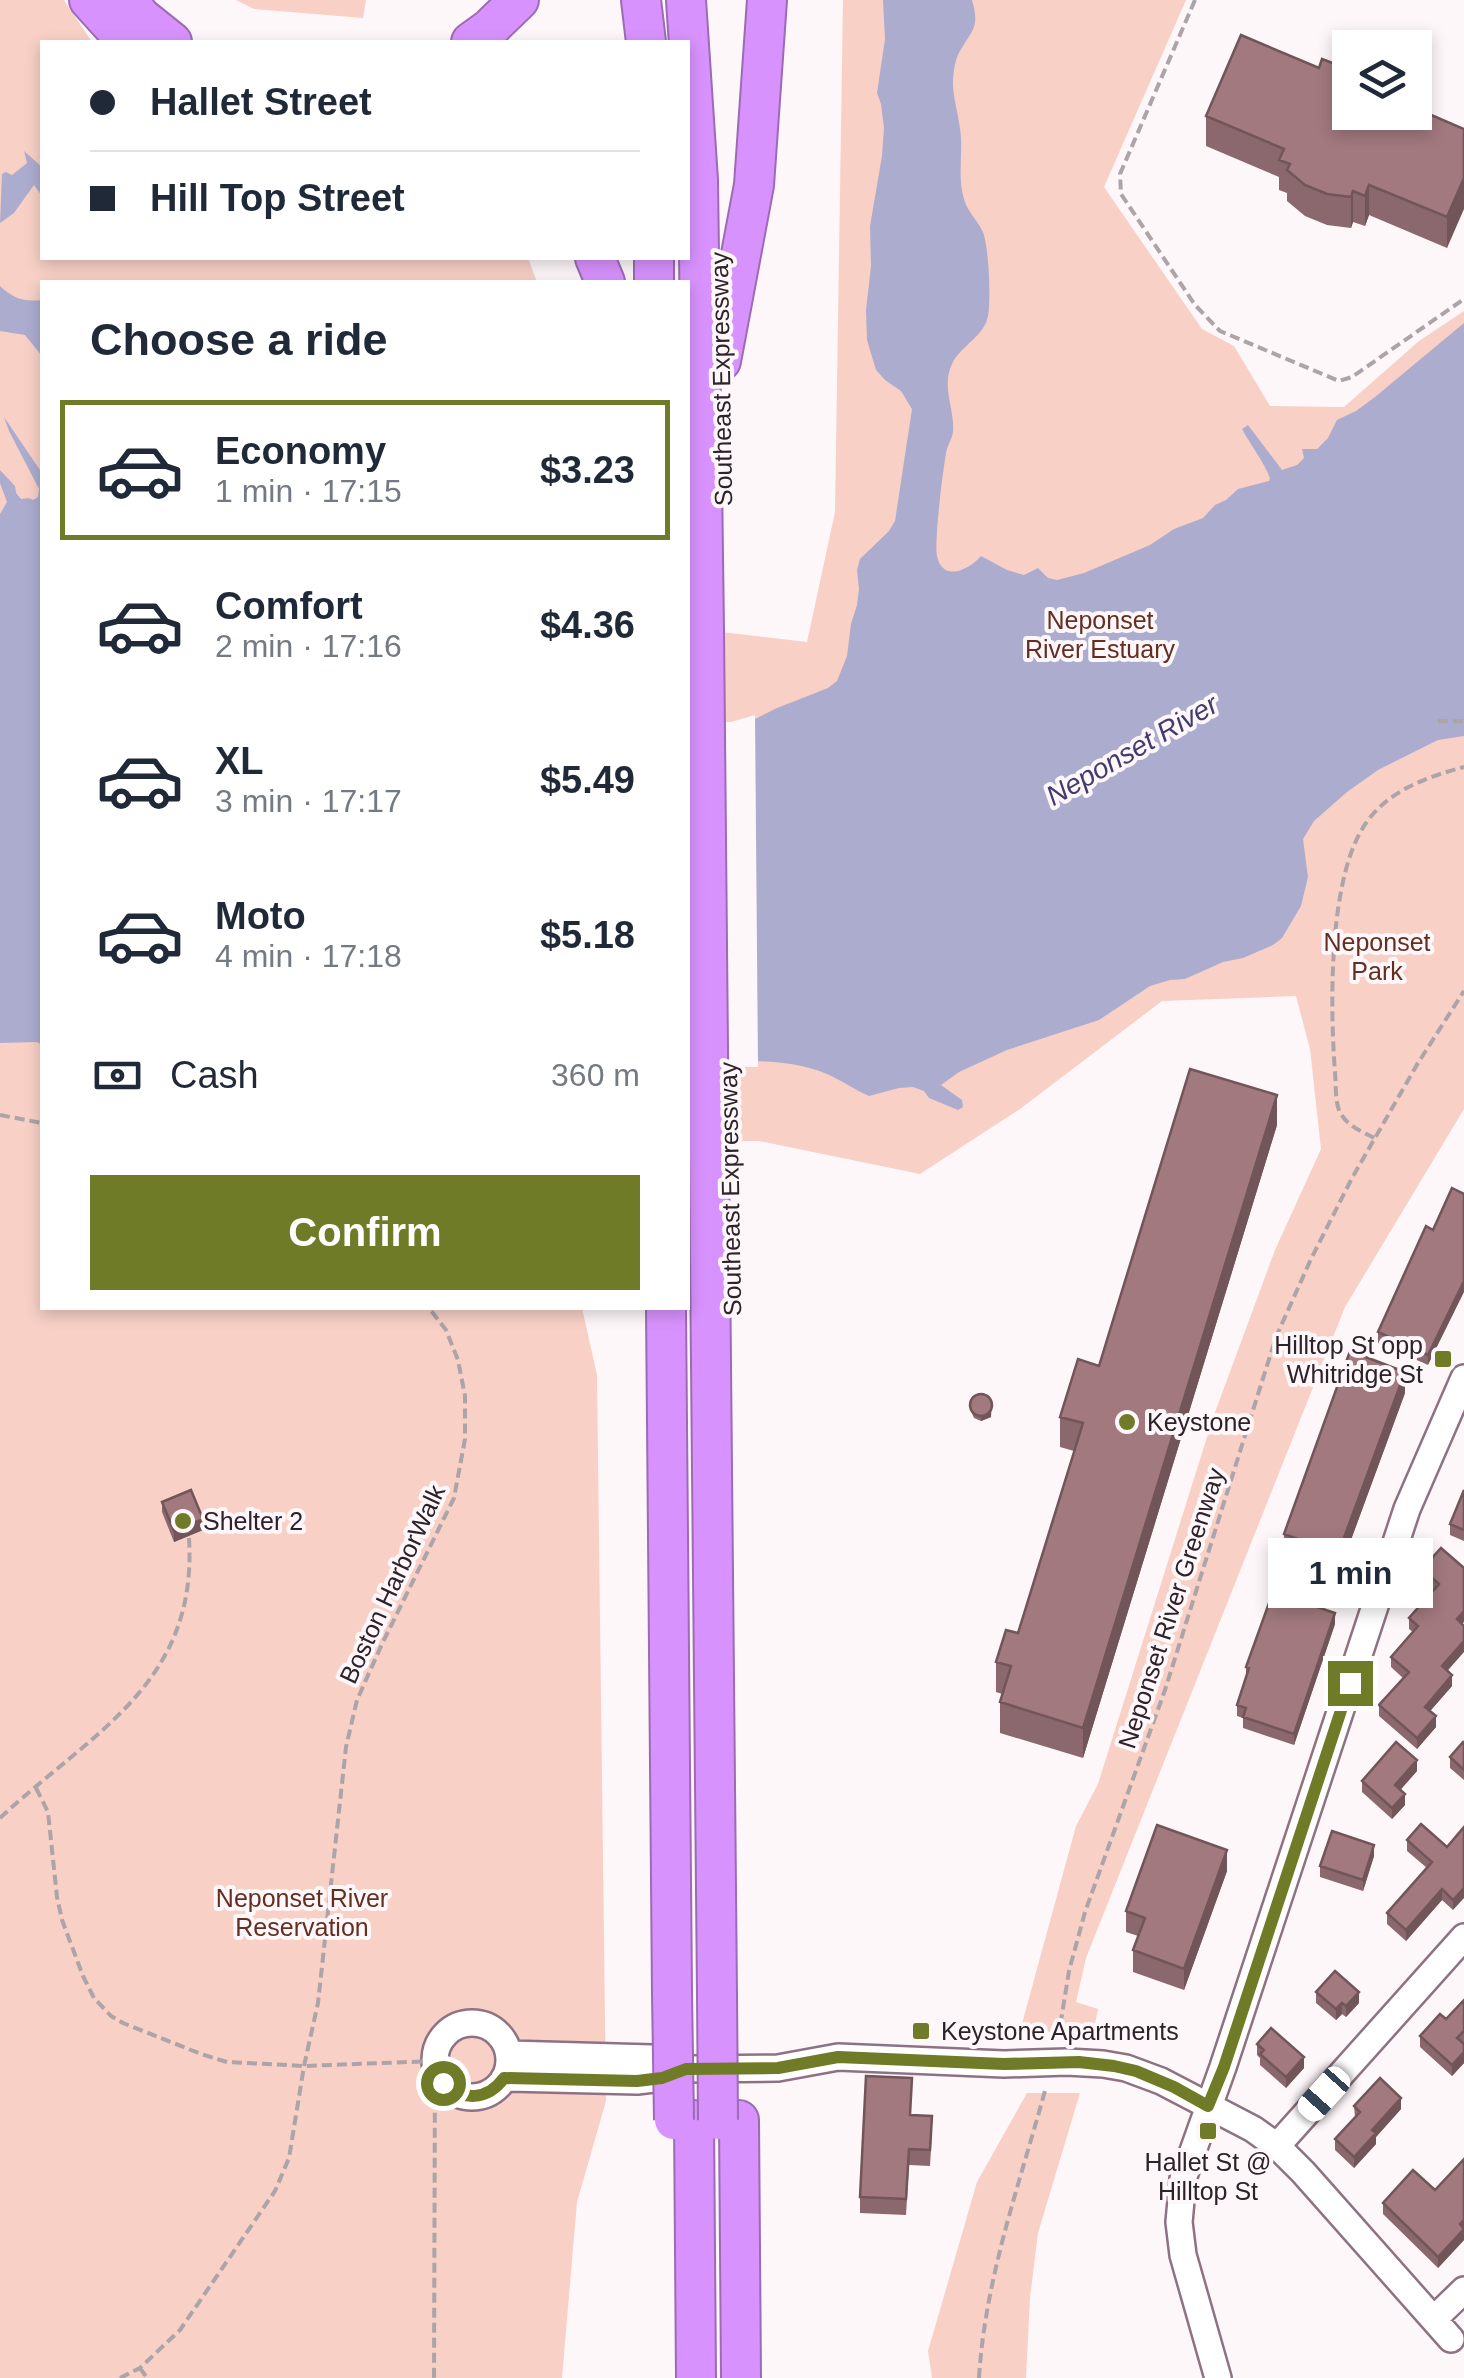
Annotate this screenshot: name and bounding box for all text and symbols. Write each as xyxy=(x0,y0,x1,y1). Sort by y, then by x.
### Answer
map controls xyxy=(1332,30,1432,130)
button: layers xyxy=(1332,30,1432,130)
text: Hallet Street xyxy=(150,81,372,123)
text: Hill Top Street xyxy=(150,177,405,219)
street label: Southeast Expressway xyxy=(705,251,737,506)
text: Choose a ride xyxy=(90,314,388,365)
icon: car xyxy=(95,425,185,515)
text: Economy xyxy=(215,430,386,472)
text: $3.23 xyxy=(540,449,635,491)
text: 1 min · 17:15 xyxy=(215,473,402,509)
icon: car xyxy=(95,580,185,670)
text: Comfort xyxy=(215,585,363,627)
text: $4.36 xyxy=(540,604,635,646)
park label: Neponset River Estuary xyxy=(1025,606,1176,663)
text: 2 min · 17:16 xyxy=(215,628,402,664)
water label: Neponset River xyxy=(1041,687,1225,812)
icon: car xyxy=(95,735,185,825)
text: XL xyxy=(215,740,264,782)
text: $5.49 xyxy=(540,759,635,801)
text: 3 min · 17:17 xyxy=(215,783,402,819)
icon: car xyxy=(95,890,185,980)
text: Moto xyxy=(215,895,306,937)
text: $5.18 xyxy=(540,914,635,956)
park label: Neponset Park xyxy=(1323,928,1431,985)
text: 4 min · 17:18 xyxy=(215,938,402,974)
icon: cash xyxy=(90,1048,145,1103)
text: Cash xyxy=(170,1054,259,1096)
text: 360 m xyxy=(551,1057,640,1093)
street label: Southeast Expressway xyxy=(714,1061,746,1316)
button: Confirm xyxy=(90,1175,640,1290)
place label: Hilltop St opp Whitridge St xyxy=(1274,1331,1423,1388)
marker: Hilltop St opp Whitridge St xyxy=(1432,1348,1454,1370)
place label: Keystone xyxy=(1147,1408,1251,1436)
marker: Keystone xyxy=(1116,1411,1138,1433)
street label: Neponset River Greenway xyxy=(1112,1464,1230,1752)
street label: Boston HarborWalk xyxy=(334,1480,451,1688)
place label: Shelter 2 xyxy=(203,1507,303,1535)
marker: Shelter 2 xyxy=(172,1510,194,1532)
callout: 1 min xyxy=(1268,1538,1432,1608)
text: 1 min xyxy=(1309,1555,1392,1591)
route end xyxy=(1328,1661,1373,1706)
park label: Neponset River Reservation xyxy=(216,1884,388,1941)
place label: Keystone Apartments xyxy=(941,2017,1179,2045)
marker: Keystone Apartments xyxy=(910,2020,932,2042)
route start xyxy=(421,2061,466,2106)
car xyxy=(1293,2062,1355,2126)
marker: Hallet St @ Hilltop St xyxy=(1197,2120,1219,2142)
place label: Hallet St @ Hilltop St xyxy=(1145,2148,1271,2205)

